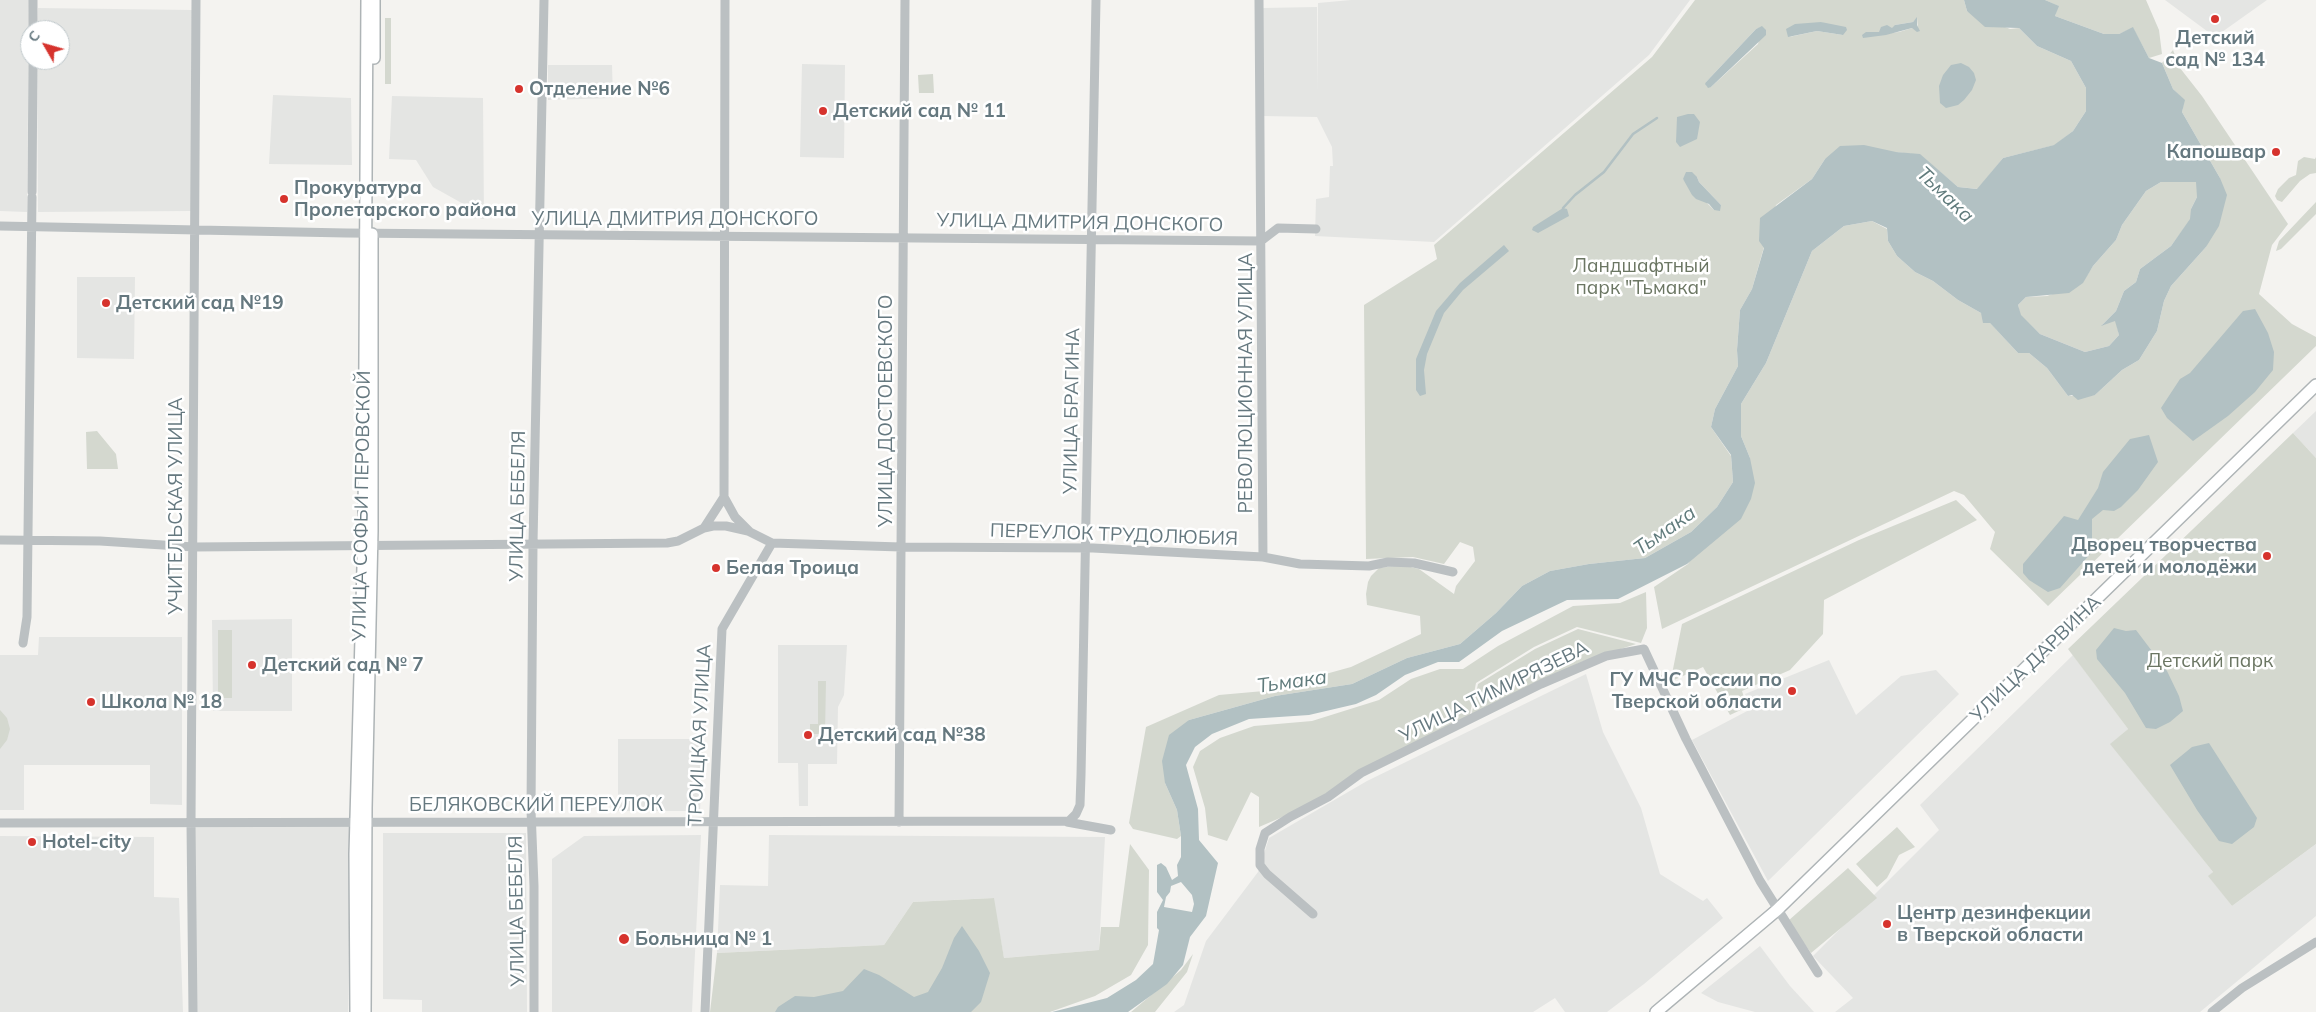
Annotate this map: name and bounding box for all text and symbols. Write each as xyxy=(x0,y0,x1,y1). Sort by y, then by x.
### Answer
marker: Детский сад № 134 xyxy=(2209,13,2221,25)
north arrow xyxy=(20,20,70,70)
text: С xyxy=(24,27,44,46)
place label: Детский сад № 134 xyxy=(2165,27,2265,71)
place label: Отделение №6 xyxy=(529,78,670,100)
marker: Отделение №6 xyxy=(513,83,525,95)
place label: Детский сад № 11 xyxy=(833,100,1006,122)
marker: Детский сад № 11 xyxy=(817,105,829,117)
place label: Капошвар xyxy=(2166,141,2266,163)
marker: Капошвар xyxy=(2270,146,2282,158)
water label: Тьмака xyxy=(1911,162,1979,228)
place label: Прокуратура Пролетарского района xyxy=(294,177,516,221)
marker: Прокуратура Пролетарского района xyxy=(278,193,290,205)
street label: УЛИЦА ДМИТРИЯ ДОНСКОГО xyxy=(532,208,818,230)
street label: УЛИЦА ДМИТРИЯ ДОНСКОГО xyxy=(936,209,1224,237)
street label: РЕВОЛЮЦИОННАЯ УЛИЦА xyxy=(1235,252,1257,514)
park label: Ландшафтный парк "Тьмака" xyxy=(1572,255,1710,299)
place label: Детский сад №19 xyxy=(116,292,284,314)
street label: УЛИЦА ДОСТОЕВСКОГО xyxy=(875,295,897,527)
marker: Детский сад №19 xyxy=(100,297,112,309)
street label: УЛИЦА БРАГИНА xyxy=(1059,328,1085,494)
street label: УЛИЦА СОФЬИ ПЕРОВСКОЙ xyxy=(348,370,376,642)
street label: УЧИТЕЛЬСКАЯ УЛИЦА xyxy=(165,397,187,615)
street label: УЛИЦА БЕБЕЛЯ xyxy=(505,430,531,582)
water label: Тьмака xyxy=(1629,501,1701,561)
street label: ПЕРЕУЛОК ТРУДОЛЮБИЯ xyxy=(990,519,1238,551)
place label: Дворец творчества детей и молодёжи xyxy=(2071,534,2257,578)
marker: Дворец творчества детей и молодёжи xyxy=(2261,550,2273,562)
place label: Белая Троица xyxy=(726,557,859,579)
marker: Белая Троица xyxy=(710,562,722,574)
street label: УЛИЦА ДАРВИНА xyxy=(1966,591,2106,727)
street label: УЛИЦА ТИМИРЯЗЕВА xyxy=(1396,636,1592,748)
street label: ТРОИЦКАЯ УЛИЦА xyxy=(684,643,716,827)
park label: Детский парк xyxy=(2147,650,2273,672)
place label: Детский сад № 7 xyxy=(262,654,424,676)
marker: Детский сад № 7 xyxy=(246,659,258,671)
water label: Тьмака xyxy=(1256,665,1328,699)
place label: ГУ МЧС России по Тверской области xyxy=(1609,669,1782,713)
marker: ГУ МЧС России по Тверской области xyxy=(1786,685,1798,697)
place label: Школа № 18 xyxy=(101,691,222,713)
marker: Школа № 18 xyxy=(85,696,97,708)
place label: Детский сад №38 xyxy=(818,724,986,746)
marker: Детский сад №38 xyxy=(802,729,814,741)
street label: БЕЛЯКОВСКИЙ ПЕРЕУЛОК xyxy=(409,794,663,816)
place label: Hotel-city xyxy=(42,831,131,853)
street label: УЛИЦА БЕБЕЛЯ xyxy=(504,835,530,987)
marker: Hotel-city xyxy=(26,836,38,848)
place label: Центр дезинфекции в Тверской области xyxy=(1897,902,2091,946)
marker: Центр дезинфекции в Тверской области xyxy=(1881,918,1893,930)
place label: Больница № 1 xyxy=(635,928,772,950)
marker: Больница № 1 xyxy=(617,932,631,946)

